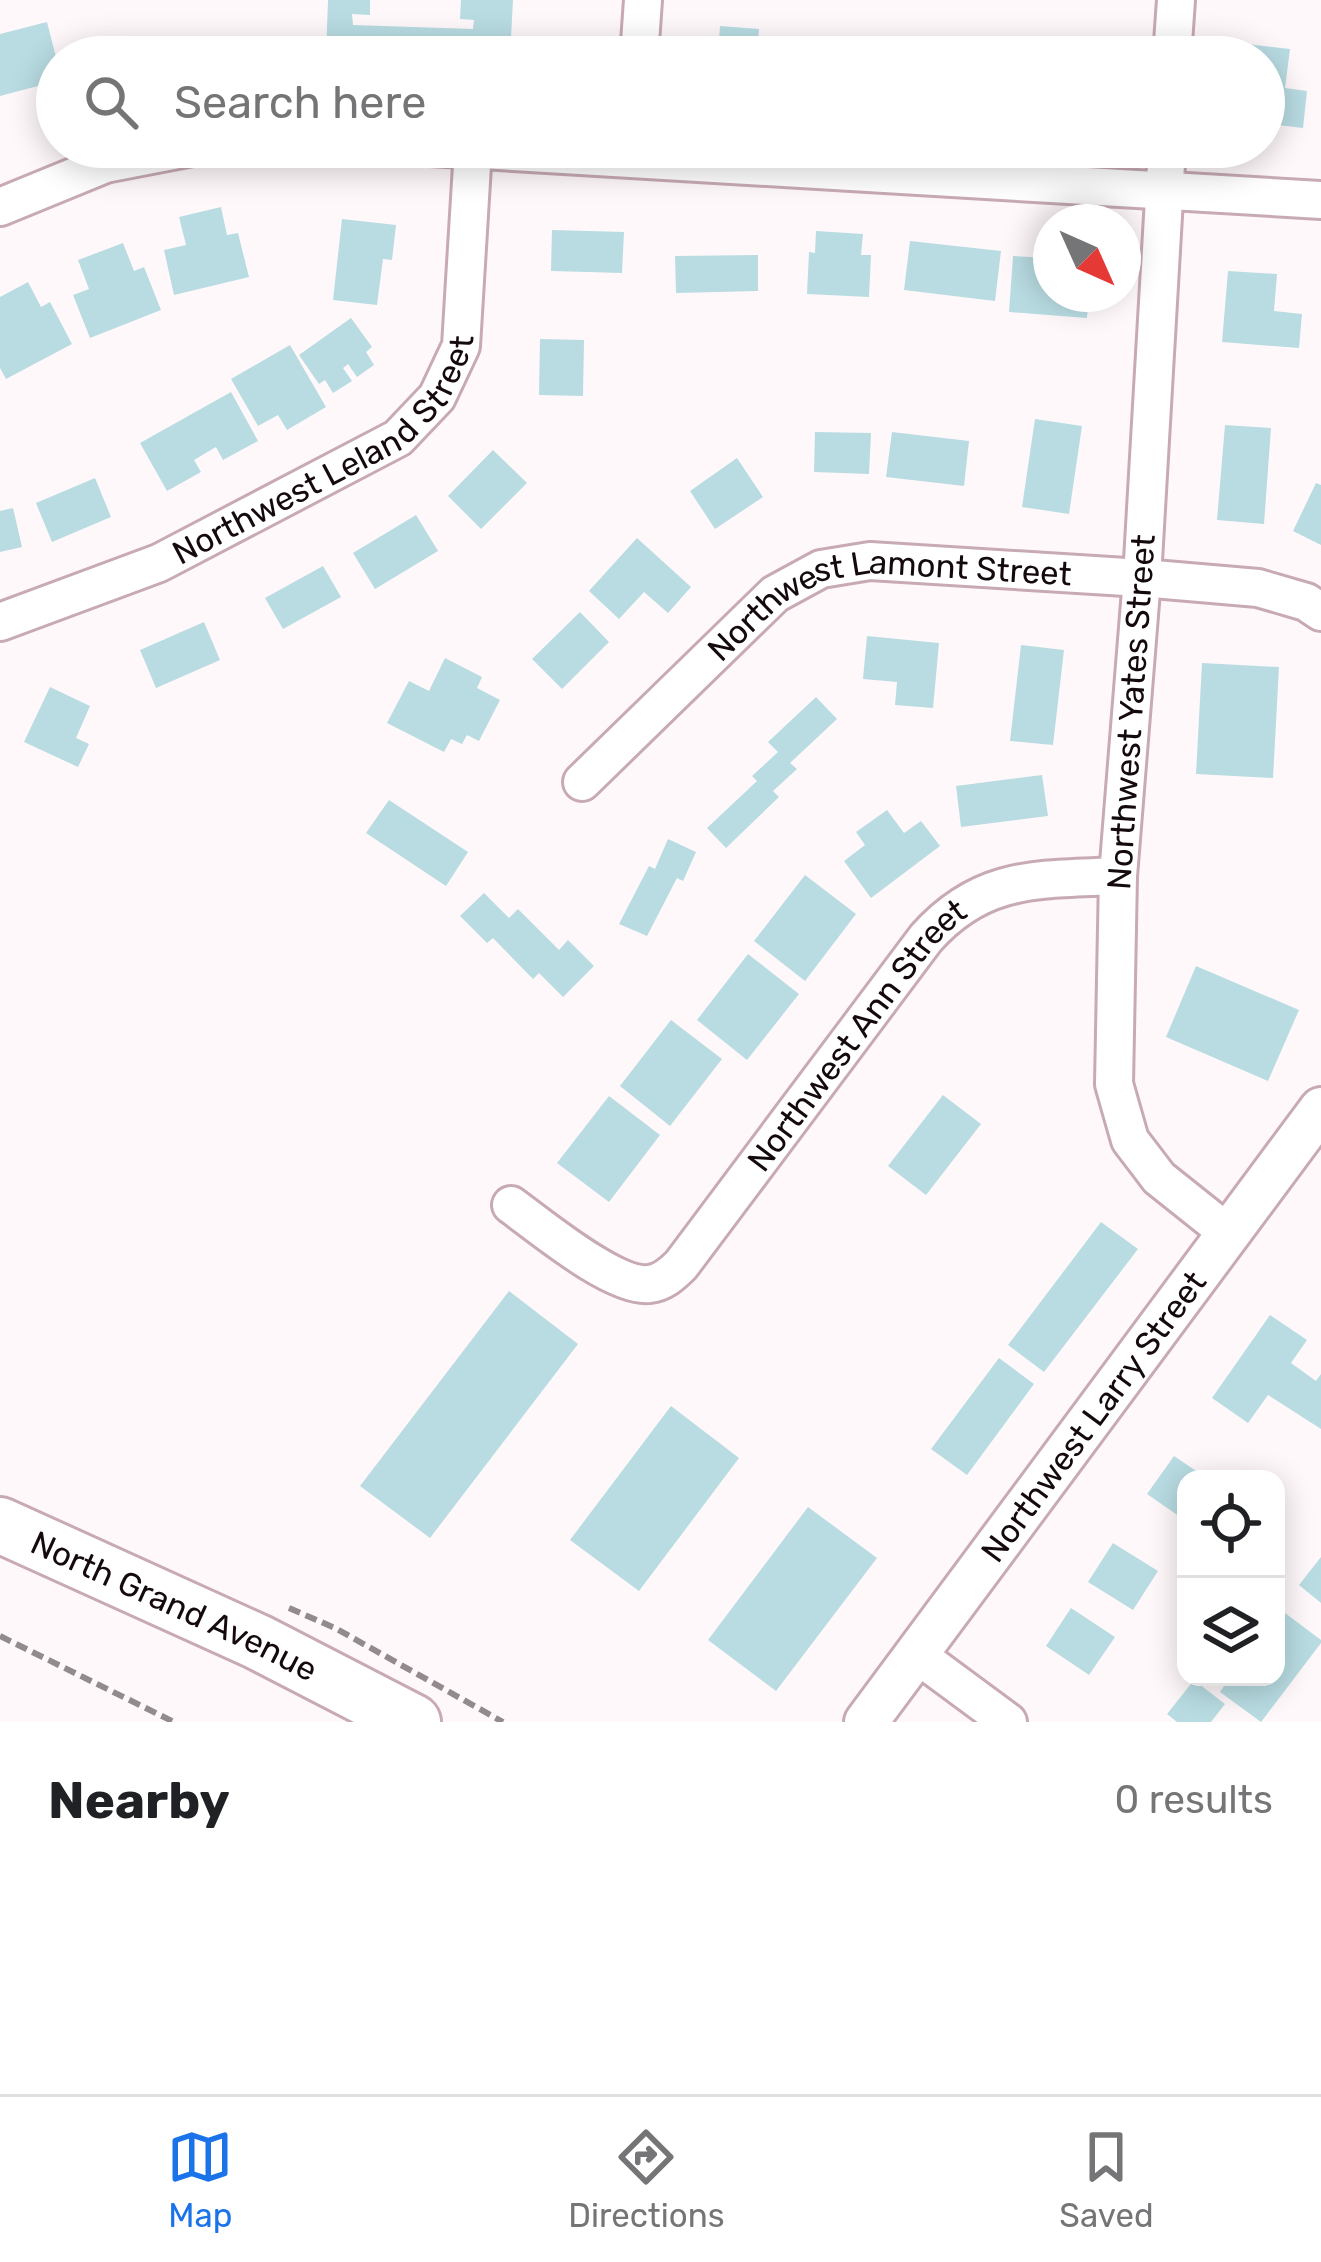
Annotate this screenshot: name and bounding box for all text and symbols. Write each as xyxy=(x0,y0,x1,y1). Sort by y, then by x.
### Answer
search box xyxy=(36,36,1285,168)
icon: search xyxy=(78,69,144,135)
text: Search here xyxy=(174,76,426,129)
north arrow xyxy=(1033,204,1141,312)
street label: Northwest Leland Street xyxy=(166,334,481,572)
street label: Northwest Yates Street xyxy=(1099,533,1163,891)
street label: Northwest Lamont Street xyxy=(699,541,1073,669)
street label: Northwest Ann Street xyxy=(739,890,974,1179)
street label: Northwest Larry Street xyxy=(972,1263,1214,1569)
map controls xyxy=(1177,1470,1285,1686)
button: locate xyxy=(1177,1470,1285,1578)
street label: North Grand Avenue xyxy=(25,1522,324,1689)
button: layers xyxy=(1177,1578,1285,1686)
text: Nearby xyxy=(48,1770,230,1831)
text: 0 results xyxy=(1114,1777,1273,1823)
tab: Map xyxy=(167,2124,233,2235)
tab: Directions xyxy=(568,2124,725,2235)
tab: Saved xyxy=(1059,2124,1154,2235)

